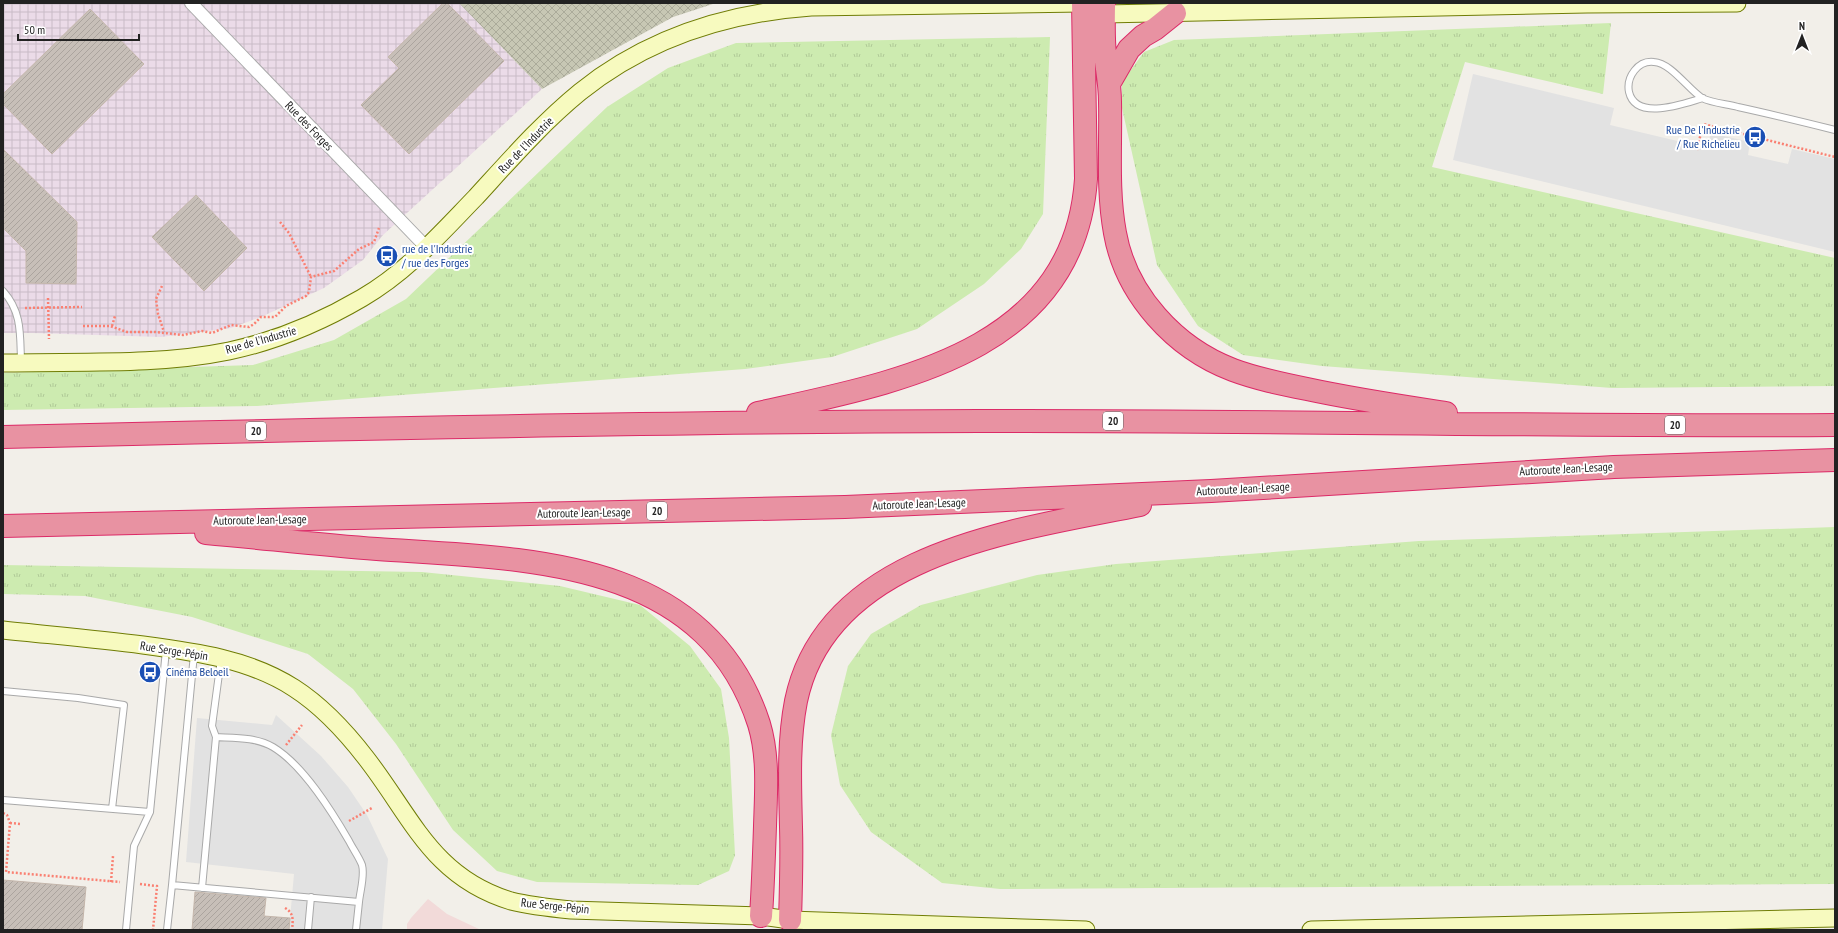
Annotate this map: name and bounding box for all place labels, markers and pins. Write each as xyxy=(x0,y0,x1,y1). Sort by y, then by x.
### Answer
place label: Rue De l'Industrie / Rue Richelieu xyxy=(1666,122,1740,151)
bus stop icon: Rue De l'Industrie / Rue Richelieu xyxy=(1742,124,1768,150)
place label: rue de l'Industrie / rue des Forges xyxy=(401,241,472,270)
bus stop icon: rue de l'Industrie / rue des Forges xyxy=(374,243,400,269)
bus stop icon: Cinéma Beloeil xyxy=(137,659,163,685)
place label: Cinéma Beloeil xyxy=(166,664,229,679)

